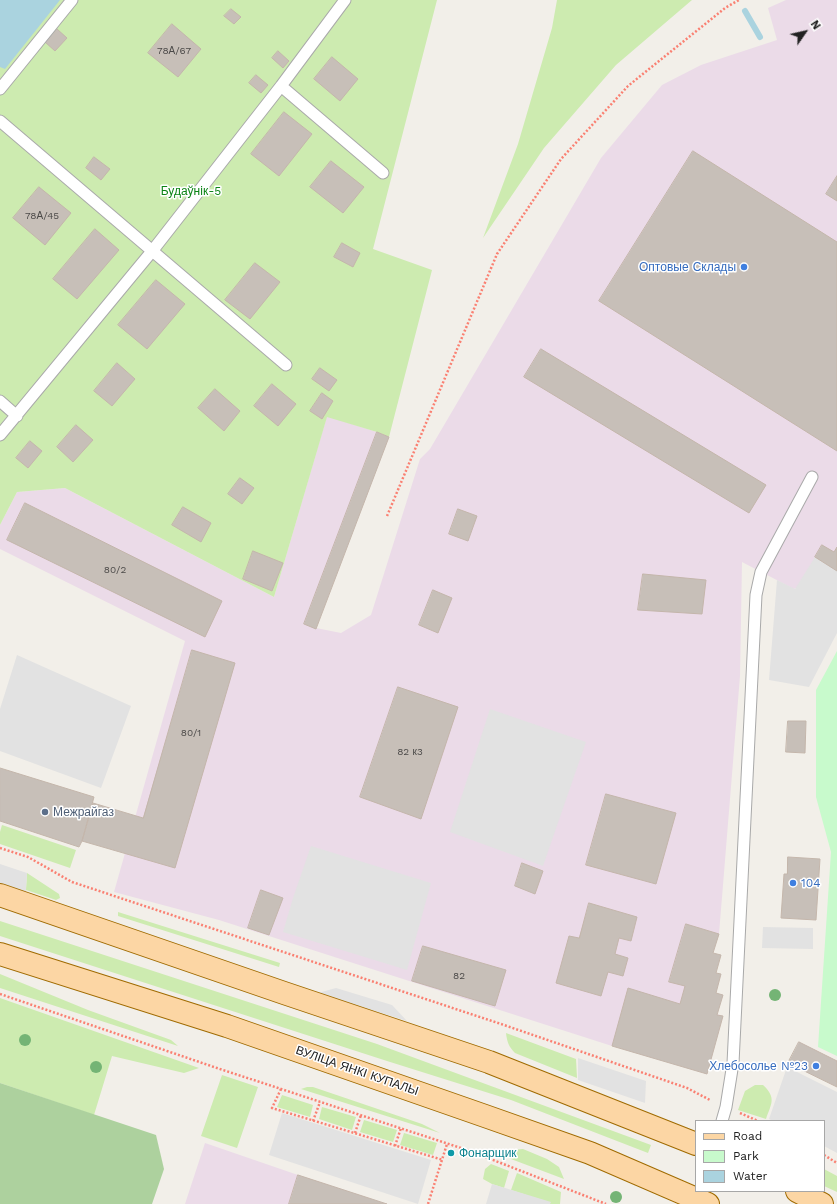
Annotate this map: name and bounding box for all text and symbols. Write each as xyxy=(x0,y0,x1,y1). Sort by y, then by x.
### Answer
north arrow xyxy=(785,12,825,52)
text: N xyxy=(808,18,823,32)
house number: 78А/67 xyxy=(157,45,191,57)
park label: Будаўнік-5 xyxy=(161,184,221,198)
house number: 78А/45 xyxy=(25,210,59,222)
place label: Оптовые Склады xyxy=(639,260,736,274)
marker: Оптовые Склады xyxy=(739,262,749,272)
house number: 80/2 xyxy=(104,564,126,576)
house number: 80/1 xyxy=(181,727,201,739)
house number: 82 к3 xyxy=(397,746,423,758)
place label: Межрайгаз xyxy=(53,805,114,819)
marker: Межрайгаз xyxy=(40,807,50,817)
place label: 104 xyxy=(801,876,820,890)
marker: 104 xyxy=(788,878,798,888)
house number: 82 xyxy=(453,970,465,982)
street label: ВУЛІЦА ЯНКІ КУПАЛЫ xyxy=(294,1043,420,1099)
place label: Хлебосолье №23 xyxy=(709,1059,808,1073)
marker: Хлебосолье №23 xyxy=(811,1061,821,1071)
legend xyxy=(695,1120,825,1192)
text: Road xyxy=(733,1129,762,1143)
place label: Фонарщик xyxy=(459,1146,517,1160)
marker: Фонарщик xyxy=(446,1148,456,1158)
text: Park xyxy=(733,1149,759,1163)
text: Water xyxy=(733,1169,767,1183)

